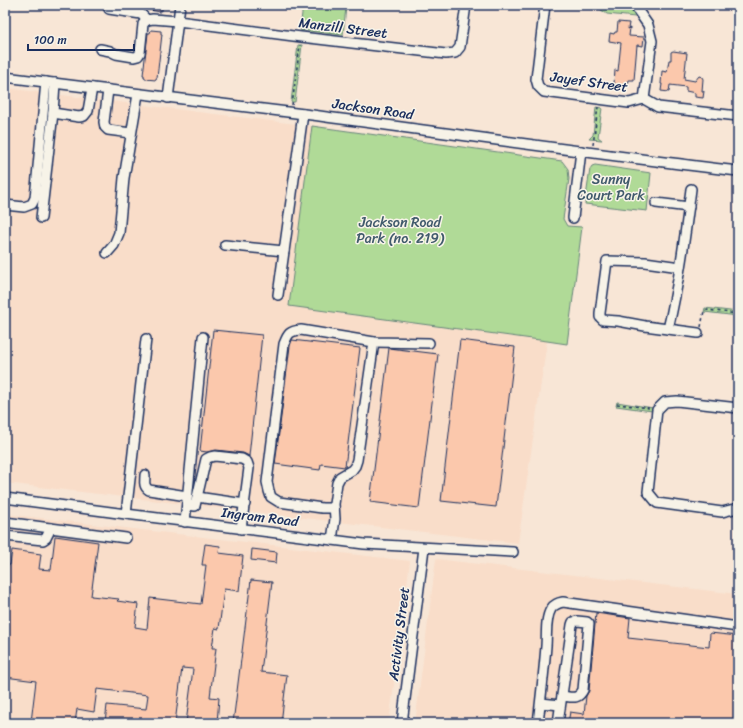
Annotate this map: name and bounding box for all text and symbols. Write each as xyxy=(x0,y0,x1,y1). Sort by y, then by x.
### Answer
street label: Manzill Street xyxy=(297,10,389,46)
scale bar xyxy=(28,26,134,52)
text: 100 m xyxy=(34,29,67,51)
street label: Jayef Street xyxy=(548,64,629,100)
street label: Jackson Road xyxy=(330,91,417,127)
park label: Sunny Court Park xyxy=(577,167,645,208)
park label: Jackson Road Park (no. 219) xyxy=(356,210,445,251)
street label: Ingram Road xyxy=(219,500,302,534)
street label: Activity Street xyxy=(381,586,417,683)

